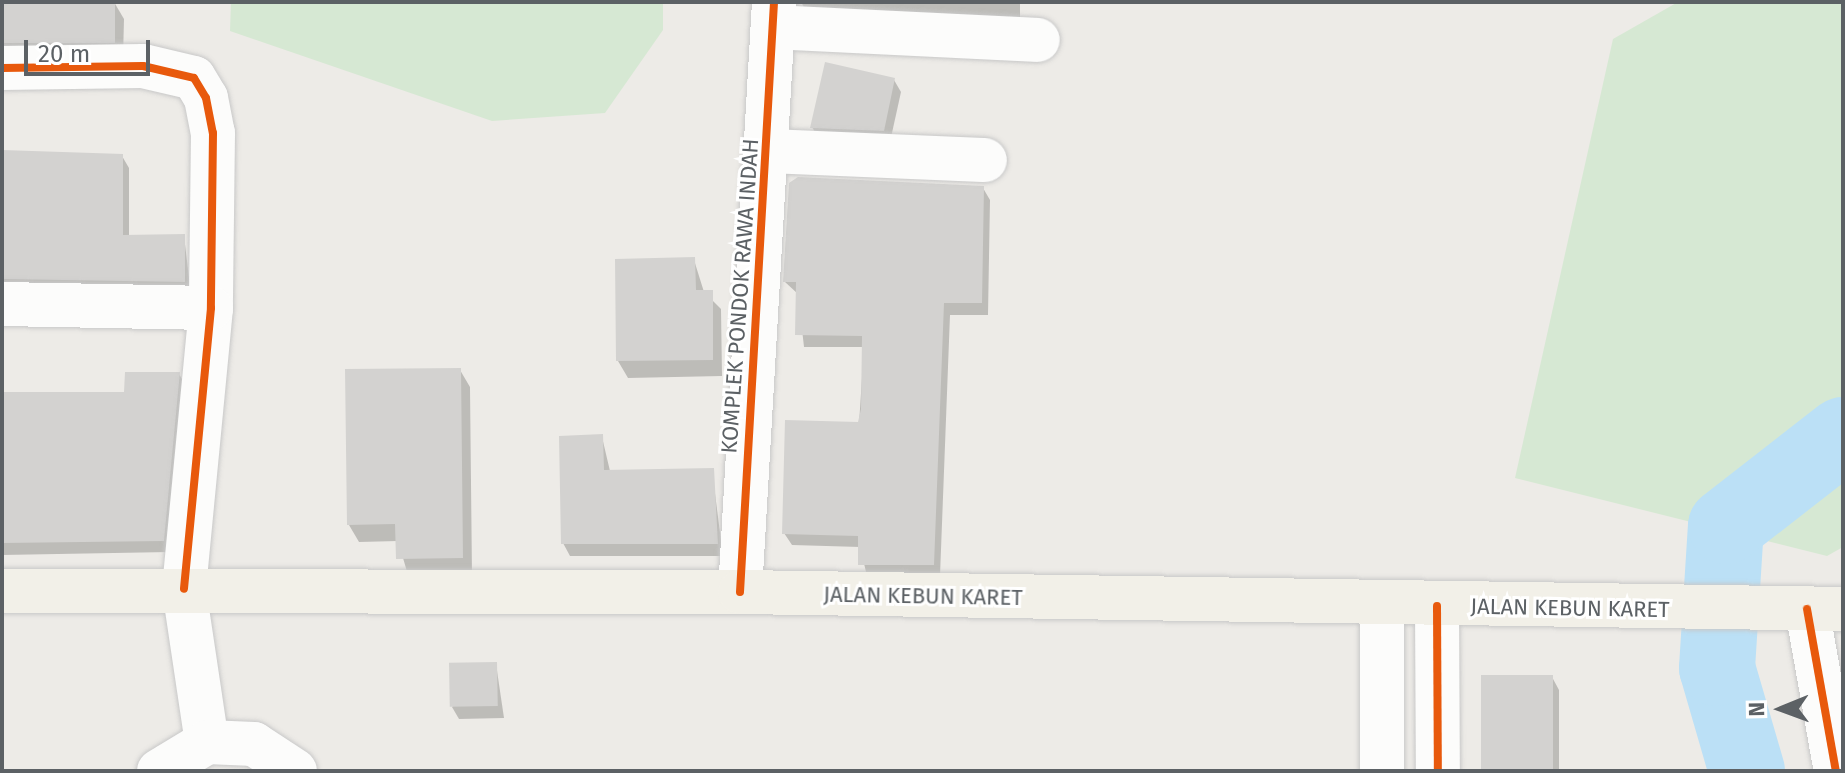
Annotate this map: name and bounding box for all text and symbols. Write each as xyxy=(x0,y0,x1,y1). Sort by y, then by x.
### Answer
scale bar xyxy=(28,24,154,74)
text: 20 m xyxy=(38,40,90,68)
street label: KOMPLEK PONDOK RAWA INDAH xyxy=(716,138,764,454)
street label: JALAN KEBUN KARET xyxy=(823,581,1023,611)
street label: JALAN KEBUN KARET xyxy=(1470,593,1670,623)
north arrow xyxy=(1741,669,1821,749)
text: N xyxy=(1743,702,1770,717)

